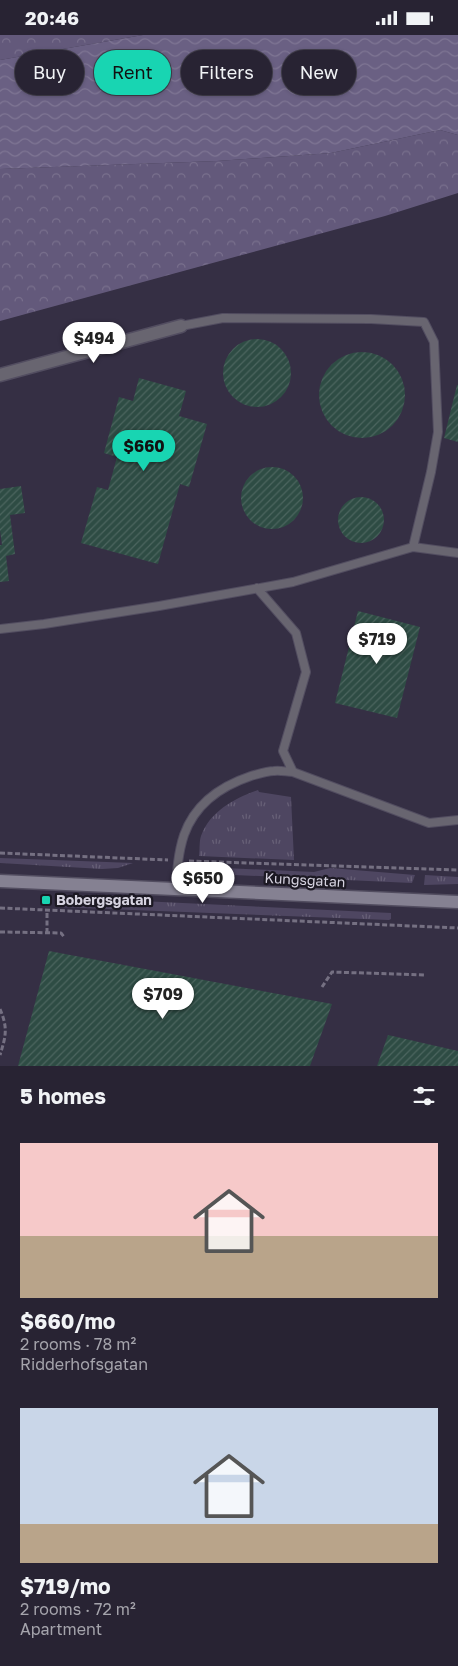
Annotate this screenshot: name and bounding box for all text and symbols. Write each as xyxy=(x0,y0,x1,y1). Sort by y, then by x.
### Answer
text: 20:46 xyxy=(25,6,79,29)
chip: Buy xyxy=(15,50,84,95)
chip: Rent xyxy=(94,50,171,95)
chip: Filters xyxy=(181,50,272,95)
chip: New xyxy=(282,50,356,95)
pin: $494 xyxy=(64,321,124,364)
text: $494 xyxy=(74,328,114,348)
pin: $660 xyxy=(114,429,174,472)
text: $660 xyxy=(123,436,165,456)
pin: $719 xyxy=(347,623,407,665)
text: $719 xyxy=(358,629,396,649)
pin: $650 xyxy=(173,861,233,904)
text: $650 xyxy=(182,868,224,888)
street label: Kungsgatan xyxy=(264,869,346,890)
place label: Bobergsgatan xyxy=(56,891,152,908)
marker: Bobergsgatan xyxy=(40,894,52,906)
pin: $709 xyxy=(133,977,193,1020)
text: $709 xyxy=(143,984,183,1004)
icon: filters xyxy=(410,1082,438,1110)
text: 5 homes xyxy=(20,1083,106,1109)
icon: home xyxy=(184,1176,274,1266)
text: $660/mo xyxy=(20,1308,115,1334)
text: 2 rooms · 78 m² xyxy=(20,1334,136,1354)
text: Ridderhofsgatan xyxy=(20,1354,148,1374)
icon: home xyxy=(184,1441,274,1531)
text: $719/mo xyxy=(20,1573,111,1599)
text: 2 rooms · 72 m² xyxy=(20,1599,136,1619)
text: Apartment xyxy=(20,1619,102,1639)

